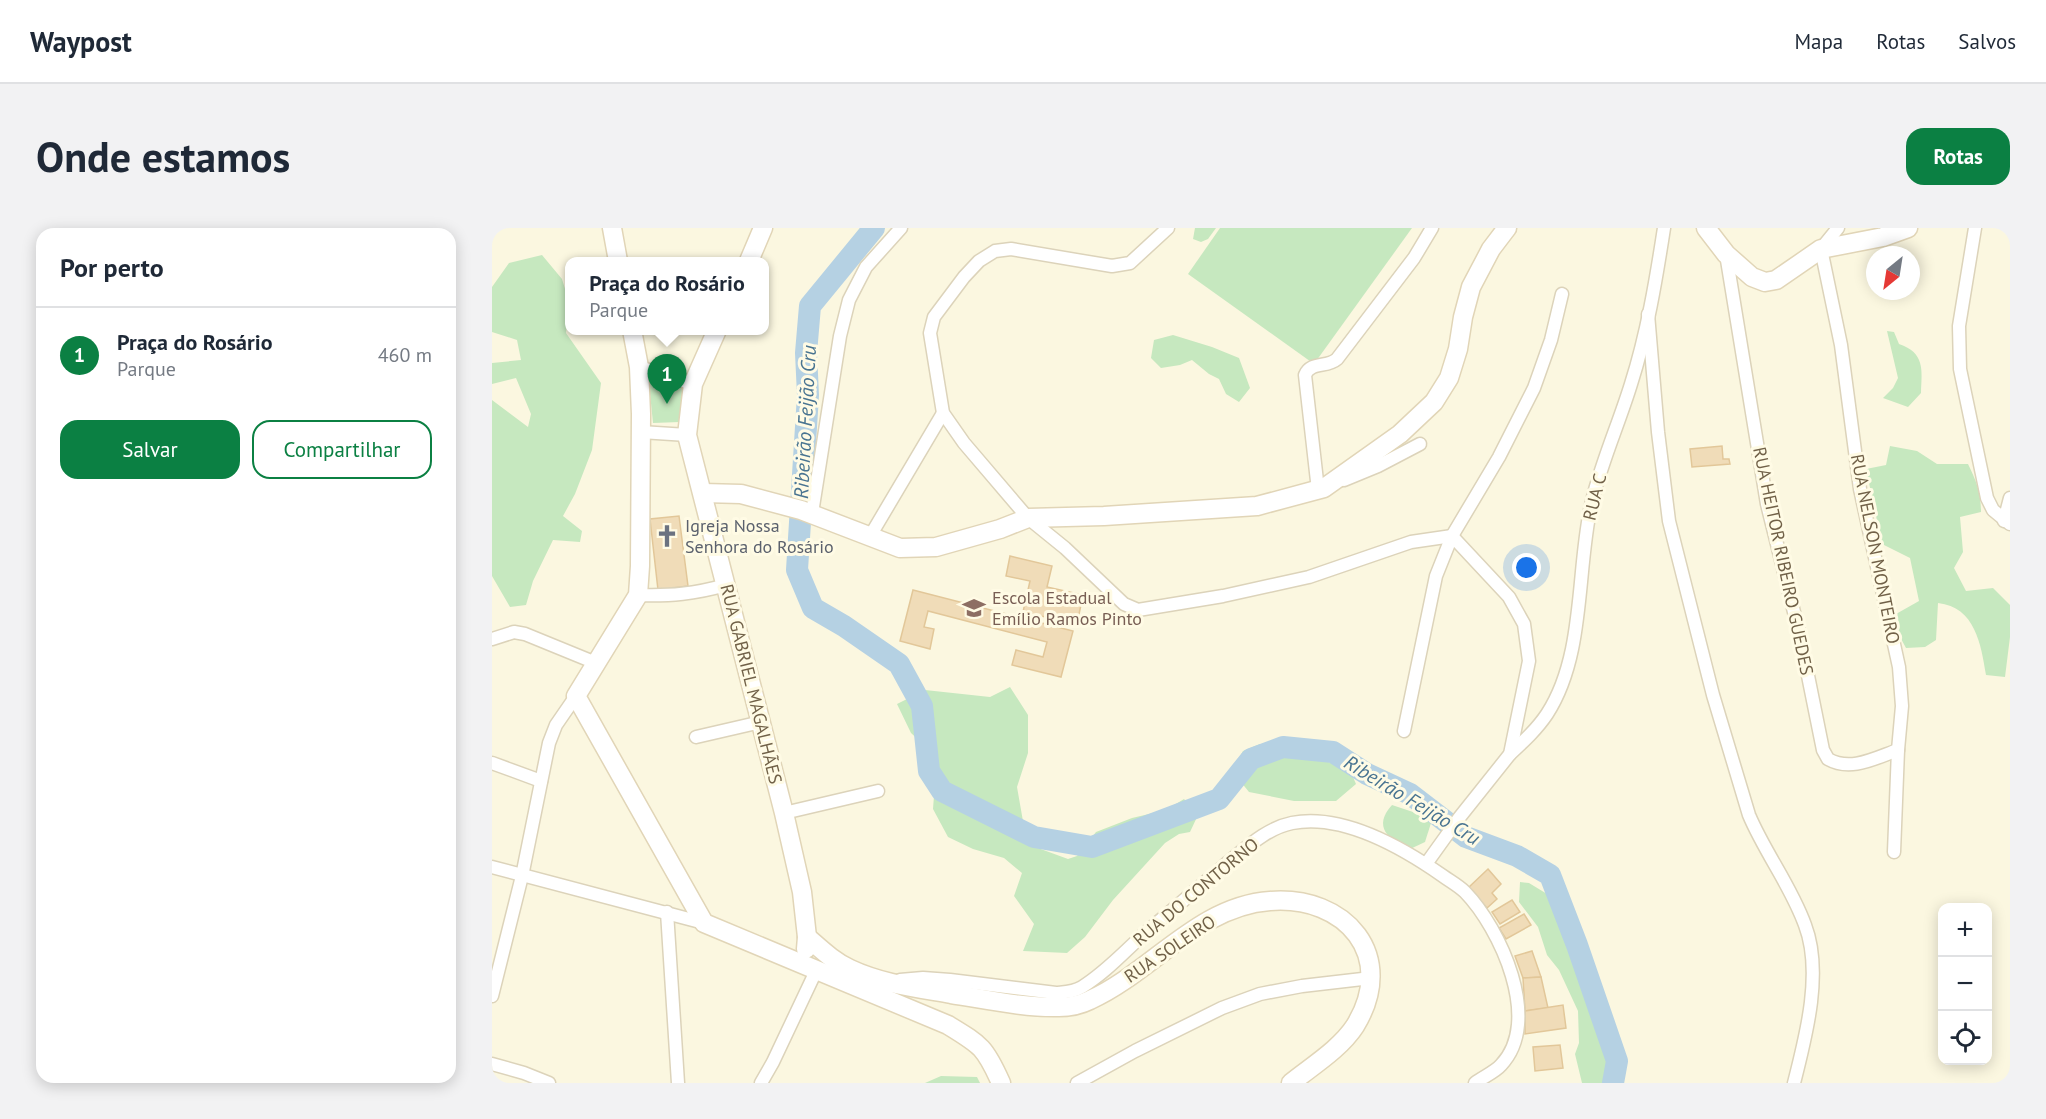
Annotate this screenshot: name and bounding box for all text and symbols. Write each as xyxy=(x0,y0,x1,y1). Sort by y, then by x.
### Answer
text: Waypost xyxy=(30,23,132,60)
text: Mapa xyxy=(1794,28,1843,55)
text: Rotas xyxy=(1876,28,1925,55)
text: Salvos xyxy=(1958,28,2016,55)
button: Rotas xyxy=(1906,128,2010,185)
text: Onde estamos xyxy=(36,129,290,184)
north arrow xyxy=(1866,246,1920,300)
text: Por perto xyxy=(60,251,164,284)
popup xyxy=(565,257,769,335)
text: Praça do Rosário xyxy=(589,269,745,297)
text: Parque xyxy=(589,297,648,323)
text: Praça do Rosário xyxy=(117,328,272,356)
text: 1 xyxy=(74,342,85,368)
text: 460 m xyxy=(378,342,432,368)
water label: Ribeirão Feijão Cru xyxy=(788,344,822,500)
pin: 1 xyxy=(648,354,687,404)
text: Parque xyxy=(117,356,176,382)
button: Salvar xyxy=(60,420,240,479)
button: Compartilhar xyxy=(252,420,432,479)
street label: RUA HEITOR RIBEIRO GUEDES xyxy=(1748,445,1819,677)
street label: RUA NELSON MONTEIRO xyxy=(1846,452,1905,646)
street label: RUA C xyxy=(1578,471,1611,523)
place label: Igreja Nossa Senhora do Rosário xyxy=(685,514,834,558)
church icon: Igreja Nossa Senhora do Rosário xyxy=(654,523,680,549)
your location xyxy=(1512,553,1541,582)
street label: RUA GABRIEL MAGALHÃES xyxy=(716,582,787,786)
place label: Escola Estadual Emílio Ramos Pinto xyxy=(992,586,1142,630)
school or university icon: Escola Estadual Emílio Ramos Pinto xyxy=(961,595,987,621)
water label: Ribeirão Feijão Cru xyxy=(1339,749,1485,851)
street label: RUA DO CONTORNO xyxy=(1128,832,1263,951)
map controls xyxy=(1938,903,1992,1065)
button: + xyxy=(1938,903,1992,957)
street label: RUA SOLEIRO xyxy=(1120,910,1220,988)
button: − xyxy=(1938,957,1992,1011)
button: locate xyxy=(1938,1011,1992,1065)

